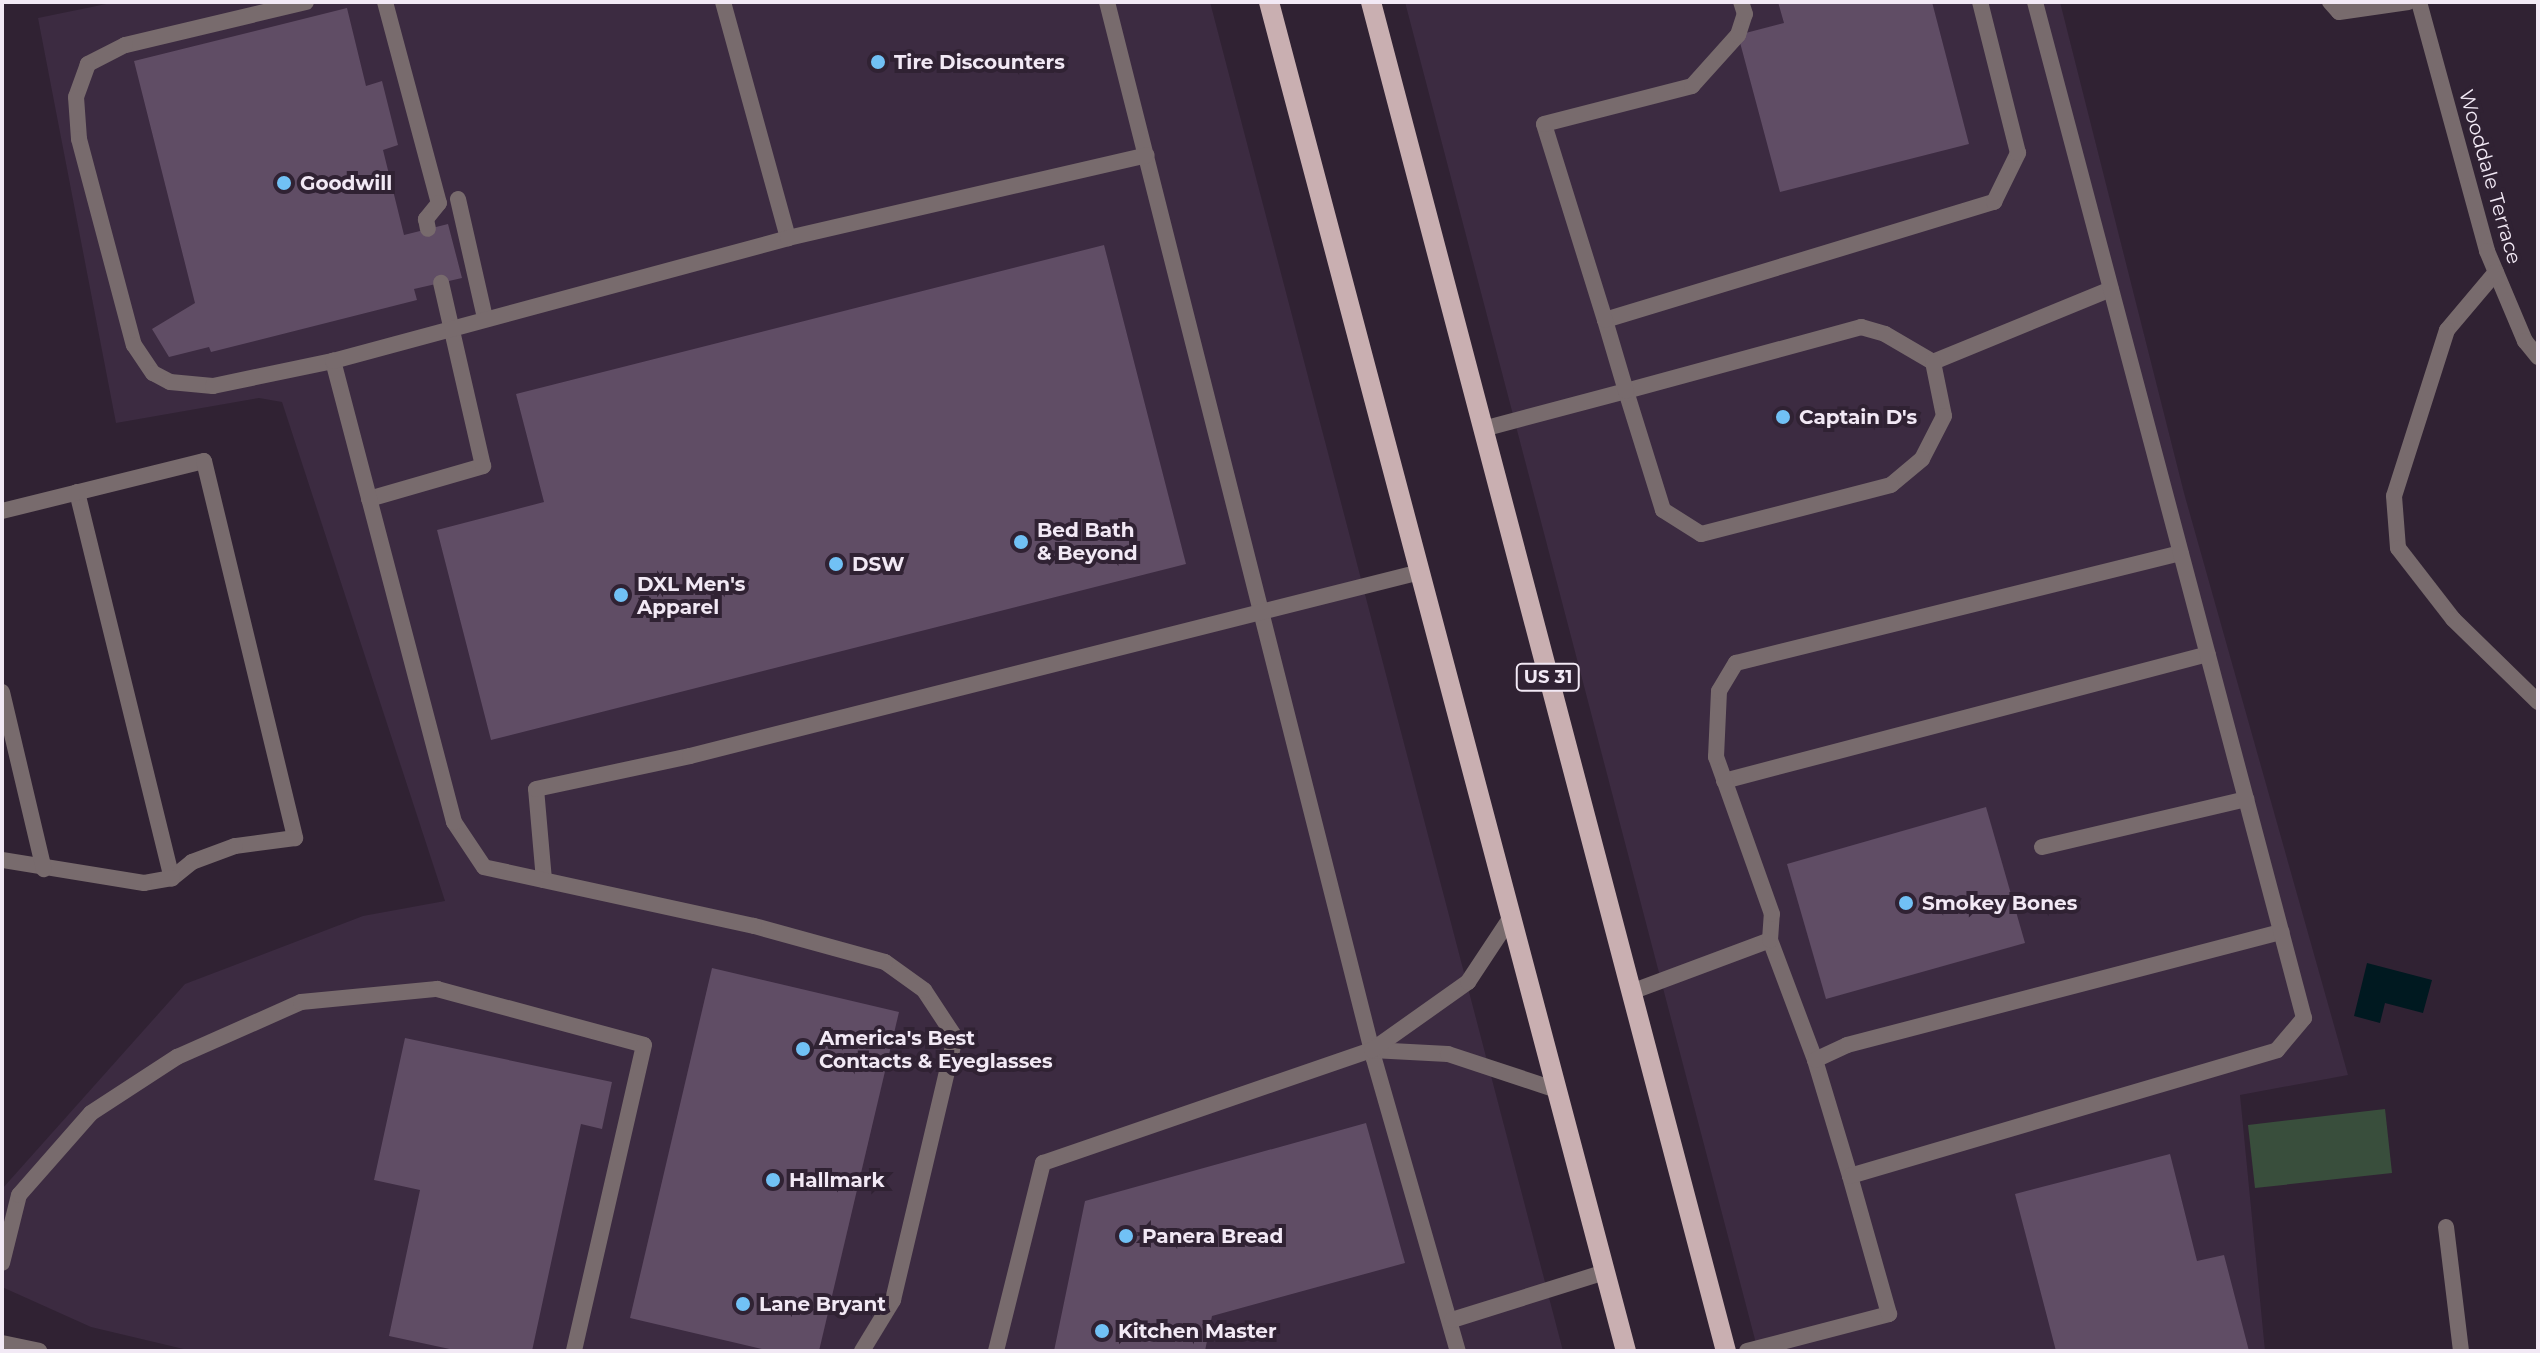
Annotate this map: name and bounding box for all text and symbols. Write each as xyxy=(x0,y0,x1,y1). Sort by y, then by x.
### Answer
place label: Tire Discounters xyxy=(894,50,1065,74)
marker: Tire Discounters xyxy=(869,53,887,71)
street label: Wooddale Terrace xyxy=(2454,87,2526,267)
place label: Goodwill xyxy=(300,171,392,195)
marker: Goodwill xyxy=(275,174,293,192)
place label: Captain D's xyxy=(1799,405,1917,429)
marker: Captain D's xyxy=(1774,408,1792,426)
place label: Bed Bath & Beyond xyxy=(1037,518,1138,565)
marker: Bed Bath & Beyond xyxy=(1012,533,1030,551)
place label: DSW xyxy=(852,552,905,576)
marker: DSW xyxy=(827,555,845,573)
place label: DXL Men's Apparel xyxy=(637,572,745,619)
marker: DXL Men's Apparel xyxy=(612,586,630,604)
road number: US 31 xyxy=(1514,663,1582,691)
place label: Smokey Bones xyxy=(1922,891,2077,915)
marker: Smokey Bones xyxy=(1897,894,1915,912)
place label: America's Best Contacts & Eyeglasses xyxy=(819,1026,1053,1073)
marker: America's Best Contacts & Eyeglasses xyxy=(794,1040,812,1058)
place label: Hallmark xyxy=(789,1168,885,1192)
marker: Hallmark xyxy=(764,1171,782,1189)
place label: Panera Bread xyxy=(1142,1224,1283,1248)
marker: Panera Bread xyxy=(1117,1227,1135,1245)
place label: Lane Bryant xyxy=(759,1292,886,1316)
marker: Lane Bryant xyxy=(734,1295,752,1313)
place label: Kitchen Master xyxy=(1118,1319,1277,1343)
marker: Kitchen Master xyxy=(1093,1322,1111,1340)

